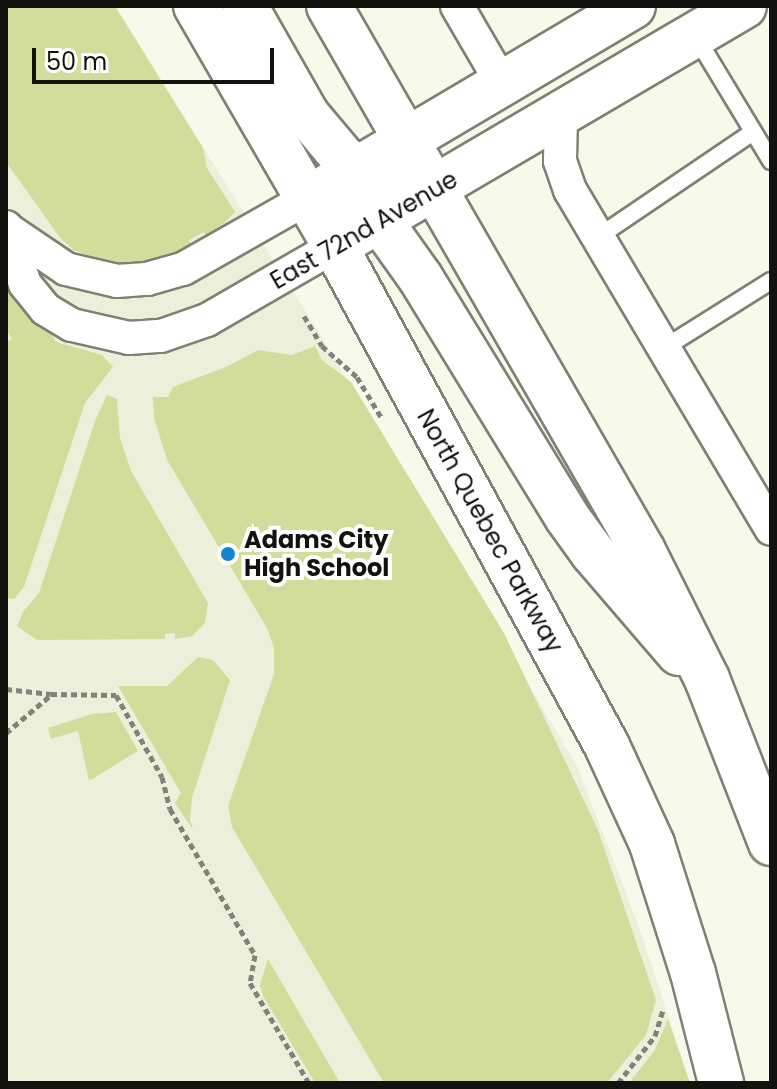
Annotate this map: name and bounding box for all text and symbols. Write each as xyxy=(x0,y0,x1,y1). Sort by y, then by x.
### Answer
scale bar xyxy=(36,32,278,82)
text: 50 m xyxy=(46,45,107,78)
street label: East 72nd Avenue xyxy=(265,165,463,295)
street label: North Quebec Parkway xyxy=(411,404,569,658)
place label: Adams City High School xyxy=(244,526,389,582)
marker: Adams City High School xyxy=(219,545,237,563)

